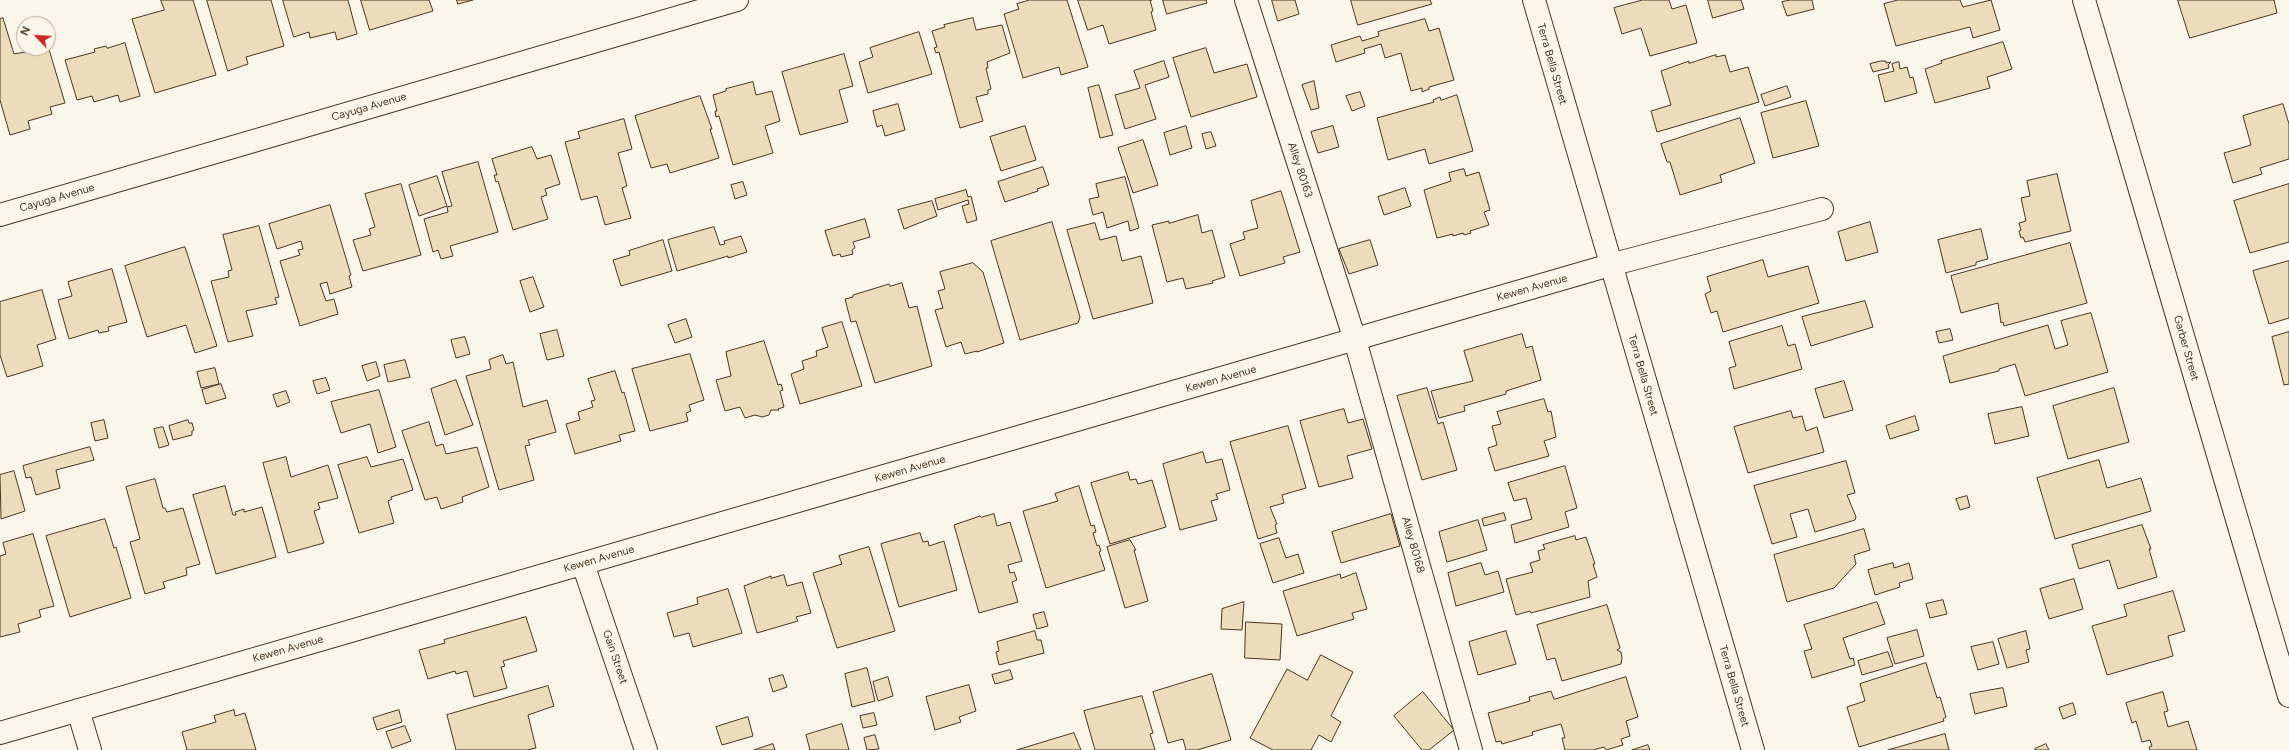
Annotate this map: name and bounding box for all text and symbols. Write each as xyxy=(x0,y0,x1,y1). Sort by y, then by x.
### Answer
north arrow xyxy=(16,16,56,56)
street label: Terra Bella Street xyxy=(1534,22,1570,106)
text: N xyxy=(18,25,33,38)
street label: Cayuga Avenue xyxy=(330,90,408,124)
street label: Alley 80163 xyxy=(1285,141,1315,199)
street label: Cayuga Avenue xyxy=(18,181,96,215)
street label: Kewen Avenue xyxy=(1495,272,1569,304)
street label: Garber Street xyxy=(2170,314,2202,382)
street label: Terra Bella Street xyxy=(1625,333,1661,417)
street label: Kewen Avenue xyxy=(1184,363,1258,395)
street label: Kewen Avenue xyxy=(873,453,947,485)
street label: Alley 80168 xyxy=(1399,515,1427,575)
street label: Kewen Avenue xyxy=(562,543,636,575)
street label: Gain Street xyxy=(600,628,630,686)
street label: Kewen Avenue xyxy=(251,633,325,665)
street label: Terra Bella Street xyxy=(1716,644,1752,728)

